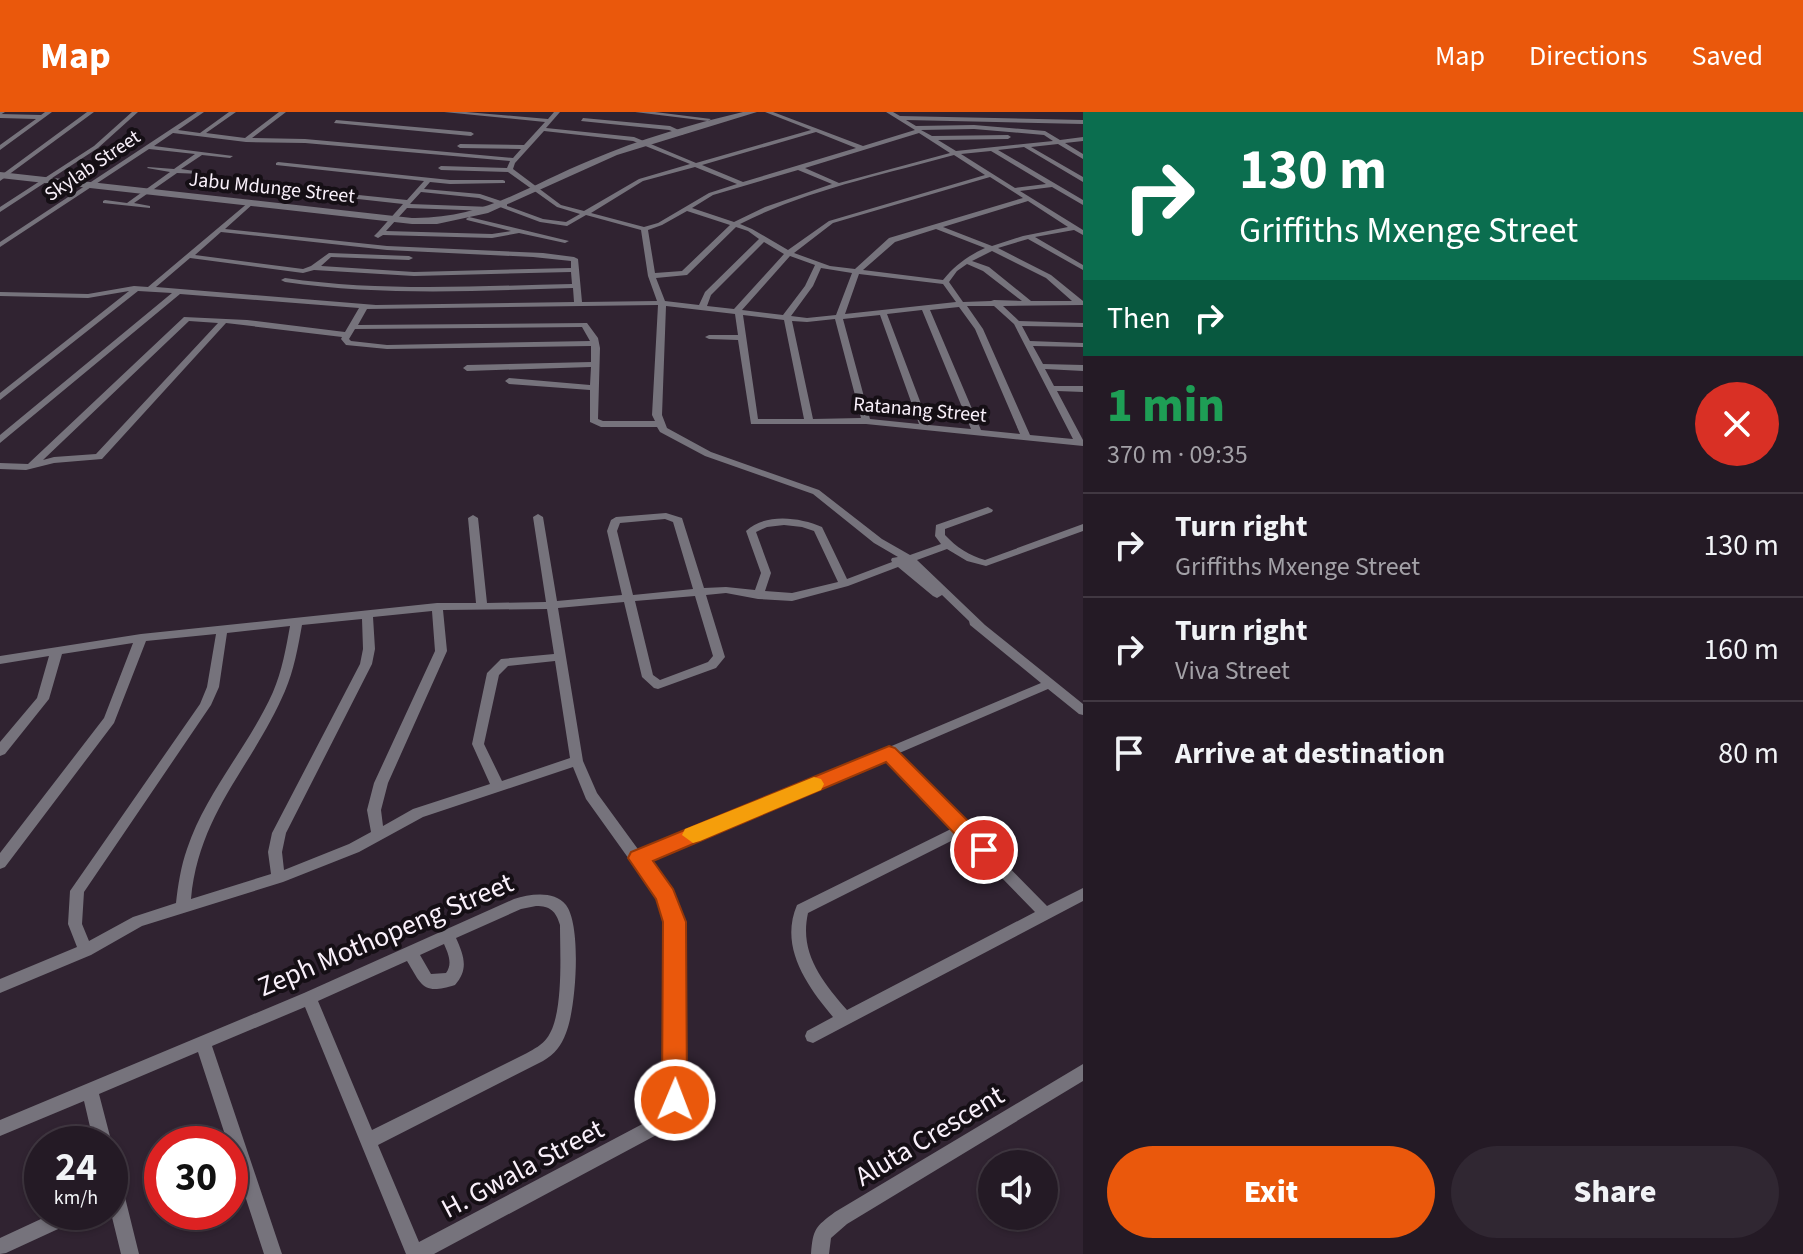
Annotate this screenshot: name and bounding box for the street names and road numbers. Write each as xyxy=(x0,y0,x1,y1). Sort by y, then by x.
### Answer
street label: Skylab Street xyxy=(39,123,146,208)
street label: Jabu Mdunge Street xyxy=(187,165,357,211)
street label: Ratanang Street xyxy=(852,390,988,430)
street label: Zeph Mothopeng Street xyxy=(251,863,520,1007)
street label: Aluta Crescent xyxy=(847,1075,1012,1196)
street label: H. Gwala Street xyxy=(434,1109,611,1229)

